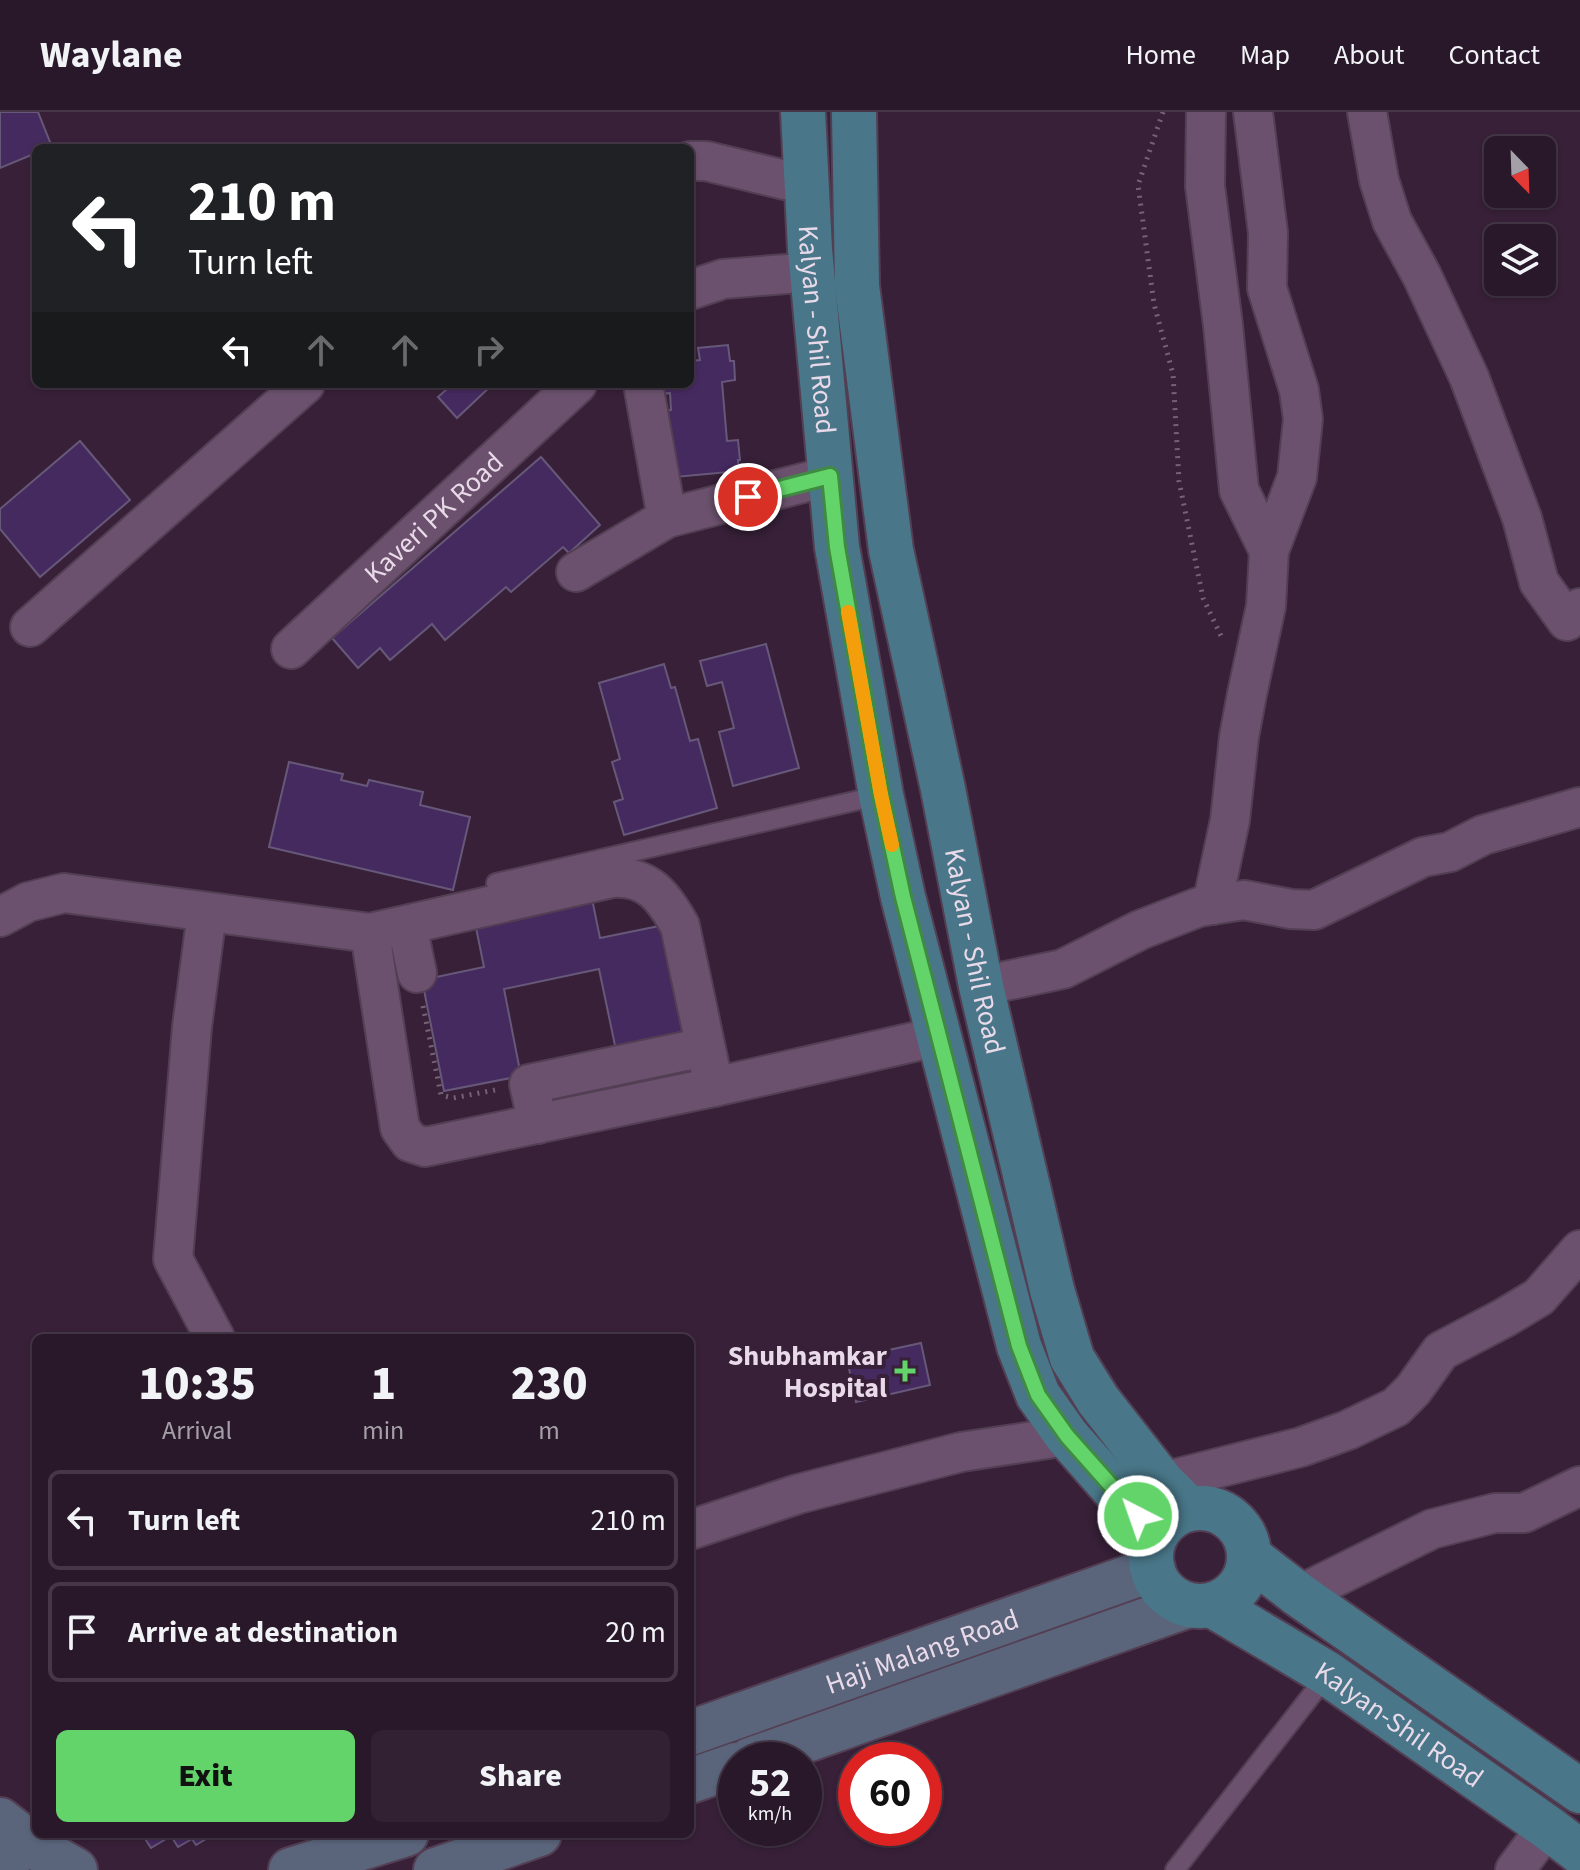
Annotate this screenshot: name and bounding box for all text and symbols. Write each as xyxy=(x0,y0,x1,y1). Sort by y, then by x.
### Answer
text: Waylane xyxy=(40,28,183,82)
text: Home xyxy=(1125,35,1196,75)
text: Map xyxy=(1240,35,1290,75)
text: About xyxy=(1334,35,1405,75)
text: Contact xyxy=(1449,35,1540,75)
north arrow xyxy=(1484,136,1556,208)
map controls xyxy=(1484,136,1556,296)
text: 210 m xyxy=(188,163,336,242)
icon: left xyxy=(56,176,160,280)
street label: Kalyan - Shil Road xyxy=(788,224,846,436)
button: layers xyxy=(1484,224,1556,296)
text: Turn left xyxy=(188,237,313,288)
icon: left xyxy=(215,328,259,372)
icon: ahead xyxy=(299,328,343,372)
icon: ahead xyxy=(383,328,427,372)
icon: right xyxy=(467,328,511,372)
street label: Kaveri PK Road xyxy=(355,443,513,593)
pin xyxy=(714,463,782,531)
icon: arrive xyxy=(726,475,770,519)
street label: Kalyan - Shil Road xyxy=(934,845,1015,1058)
place label: Shubhamkar Hospital xyxy=(728,1336,888,1408)
text: 10:35 xyxy=(138,1350,256,1418)
text: 1 xyxy=(370,1350,396,1418)
text: 230 xyxy=(511,1350,588,1418)
marker: Shubhamkar Hospital xyxy=(894,1360,916,1382)
text: Arrival xyxy=(162,1412,232,1449)
text: min xyxy=(362,1412,404,1449)
text: m xyxy=(538,1412,560,1449)
position arrow xyxy=(1096,1474,1180,1558)
icon: left xyxy=(60,1498,104,1542)
text: Turn left xyxy=(128,1499,240,1542)
text: 210 m xyxy=(590,1499,666,1542)
street label: Haji Malang Road xyxy=(820,1599,1024,1705)
icon: arrive xyxy=(60,1610,104,1654)
text: Arrive at destination xyxy=(128,1611,398,1654)
text: 20 m xyxy=(605,1611,666,1654)
street label: Kalyan-Shil Road xyxy=(1307,1652,1491,1798)
button: Exit xyxy=(56,1730,355,1822)
button: Share xyxy=(371,1730,670,1822)
speed limit sign: 60 xyxy=(838,1742,942,1846)
text: 52 xyxy=(749,1755,791,1812)
text: km/h xyxy=(748,1800,792,1828)

